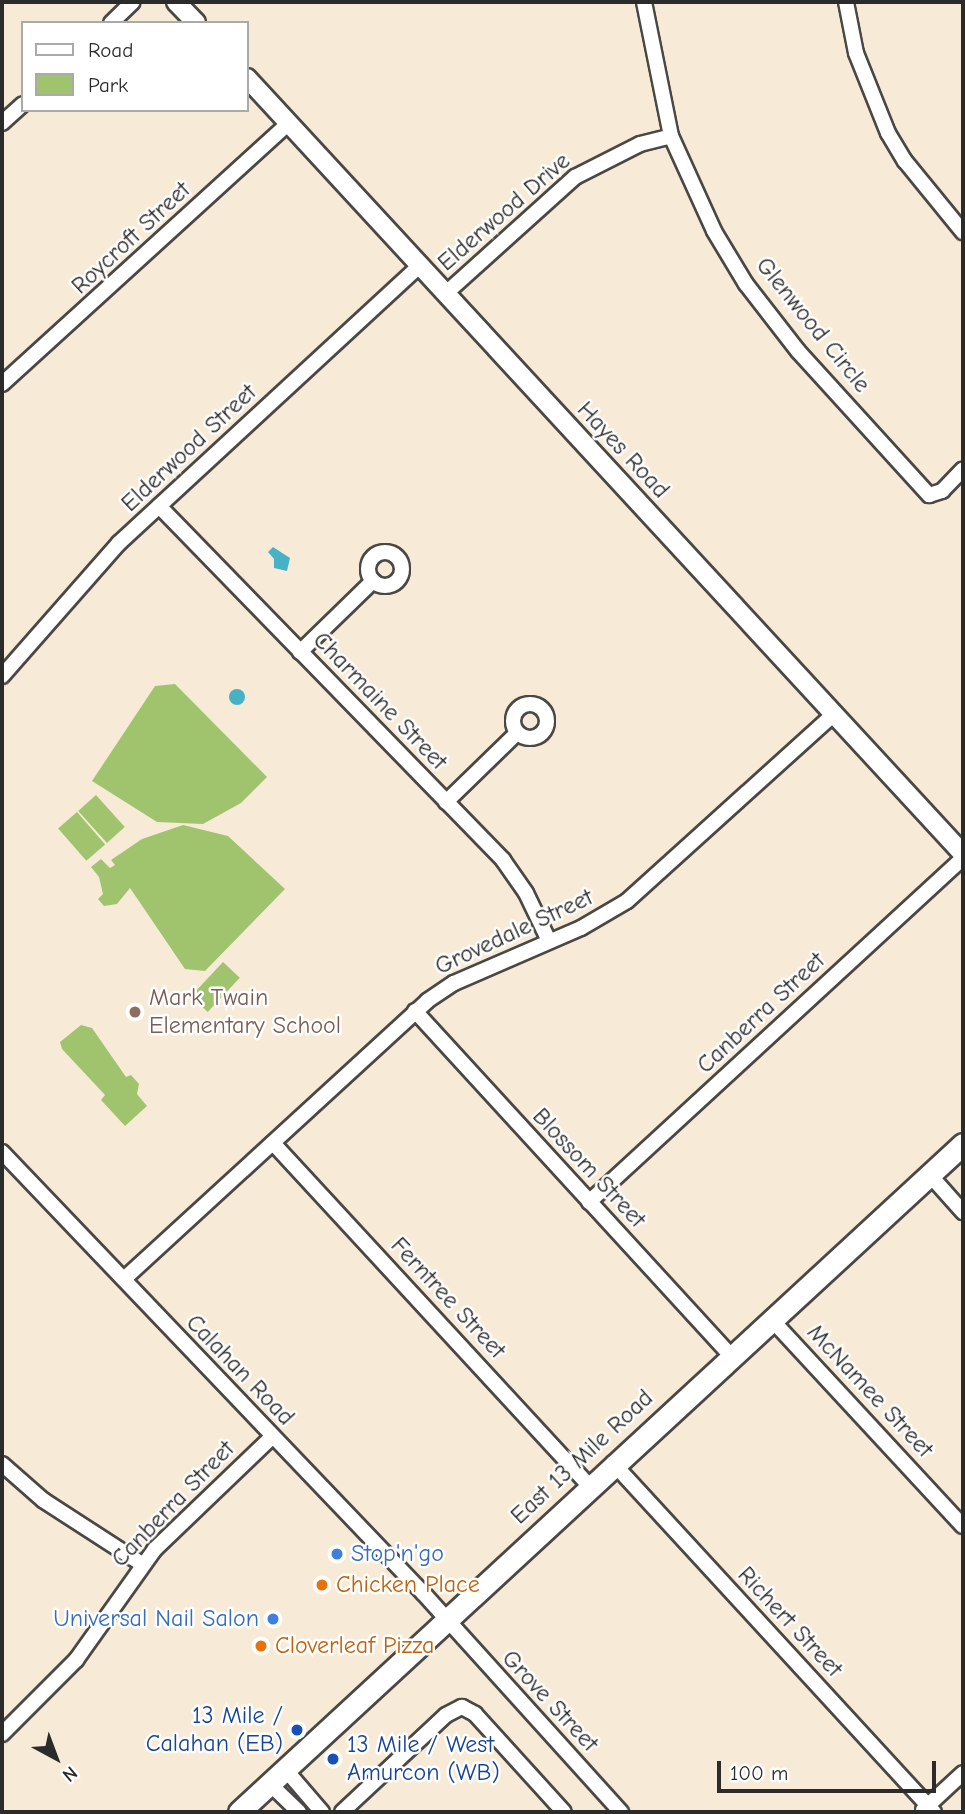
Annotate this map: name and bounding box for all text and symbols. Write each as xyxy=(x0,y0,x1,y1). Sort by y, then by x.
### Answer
legend xyxy=(21,21,248,112)
text: Road xyxy=(88,38,133,62)
text: Park xyxy=(88,73,128,97)
street label: Elderwood Drive xyxy=(432,147,576,277)
street label: Roycroft Street xyxy=(66,176,196,300)
street label: Glenwood Circle xyxy=(750,252,876,398)
street label: Elderwood Street xyxy=(115,378,263,518)
street label: Hayes Road xyxy=(571,396,675,504)
street label: Charmaine Street xyxy=(307,626,453,776)
street label: Grovedale Street xyxy=(431,883,597,981)
street label: Canberra Street xyxy=(691,946,831,1080)
place label: Mark Twain Elementary School xyxy=(149,984,341,1040)
marker: Mark Twain Elementary School xyxy=(127,1004,143,1020)
street label: Blossom Street xyxy=(526,1102,652,1234)
street label: Ferntree Street xyxy=(384,1231,512,1365)
street label: Calahan Road xyxy=(180,1309,300,1431)
street label: McNamee Street xyxy=(801,1318,939,1464)
street label: East 13 Mile Road xyxy=(505,1384,659,1530)
street label: Canberra Street xyxy=(106,1435,240,1573)
place label: Stop'n'go xyxy=(351,1540,444,1568)
marker: Stop'n'go xyxy=(329,1546,345,1562)
street label: Richert Street xyxy=(731,1561,849,1683)
place label: Chicken Place xyxy=(336,1571,480,1599)
marker: Chicken Place xyxy=(314,1577,330,1593)
place label: Universal Nail Salon xyxy=(53,1605,259,1633)
marker: Universal Nail Salon xyxy=(265,1611,281,1627)
place label: Cloverleaf Pizza xyxy=(275,1632,434,1660)
marker: Cloverleaf Pizza xyxy=(253,1638,269,1654)
street label: Grove Street xyxy=(496,1644,604,1758)
place label: 13 Mile / Calahan (EB) xyxy=(146,1702,283,1758)
marker: 13 Mile / Calahan (EB) xyxy=(289,1722,305,1738)
north arrow xyxy=(21,1723,91,1793)
place label: 13 Mile / West Amurcon (WB) xyxy=(347,1731,500,1787)
scale bar xyxy=(720,1748,939,1792)
marker: 13 Mile / West Amurcon (WB) xyxy=(325,1751,341,1767)
text: N xyxy=(58,1761,82,1786)
text: 100 m xyxy=(730,1761,788,1785)

